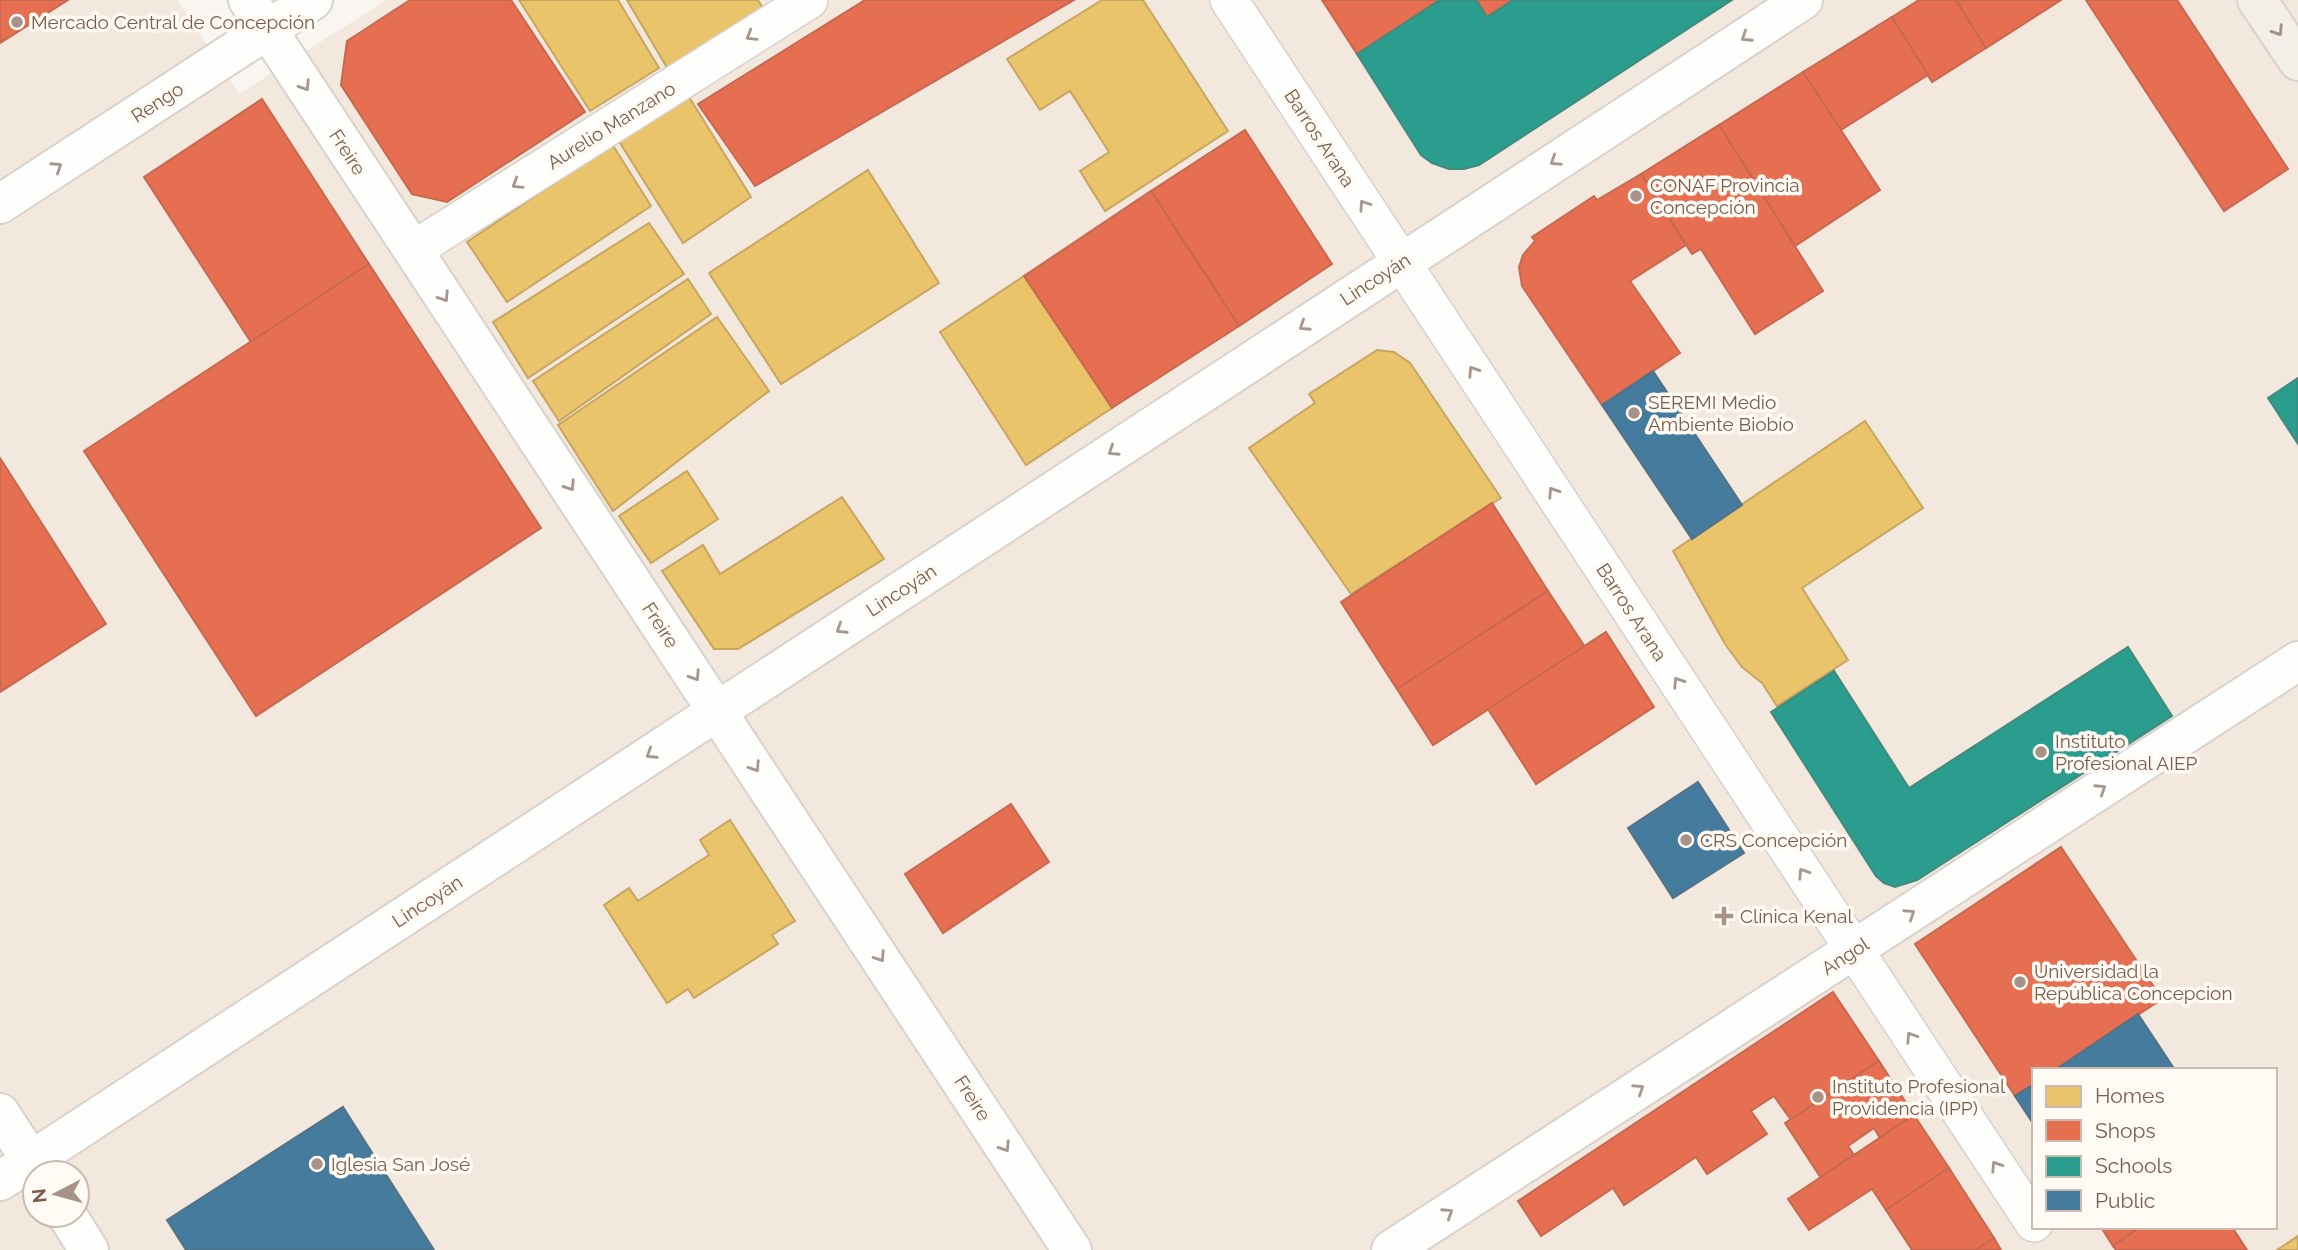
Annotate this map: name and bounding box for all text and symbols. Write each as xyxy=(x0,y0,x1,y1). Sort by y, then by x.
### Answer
place label: Mercado Central de Concepción xyxy=(31,11,315,33)
marker: Mercado Central de Concepción xyxy=(9,14,25,30)
one-way arrow xyxy=(2269,23,2282,36)
one-way arrow xyxy=(745,28,758,41)
one-way arrow xyxy=(1741,29,1754,42)
street label: Rengo xyxy=(127,77,187,127)
street label: Aurelio Manzano xyxy=(543,77,679,173)
one-way arrow xyxy=(297,78,310,91)
street label: Barros Arana xyxy=(1280,85,1360,191)
street label: Freire xyxy=(325,125,371,179)
one-way arrow xyxy=(1550,153,1563,165)
one-way arrow xyxy=(49,162,62,175)
place label: CONAF Provincia Concepción xyxy=(1650,174,1800,218)
one-way arrow xyxy=(512,176,525,188)
marker: CONAF Provincia Concepción xyxy=(1628,188,1644,204)
one-way arrow xyxy=(1359,199,1372,212)
street label: Lincoyán xyxy=(1336,248,1414,310)
one-way arrow xyxy=(436,289,449,302)
one-way arrow xyxy=(1298,317,1311,330)
one-way arrow xyxy=(1468,365,1481,378)
place label: SEREMI Medio Ambiente Biobío xyxy=(1648,391,1794,435)
marker: SEREMI Medio Ambiente Biobío xyxy=(1626,405,1642,421)
one-way arrow xyxy=(1108,442,1121,455)
one-way arrow xyxy=(561,479,574,492)
one-way arrow xyxy=(1549,487,1562,500)
street label: Lincoyán xyxy=(862,559,940,621)
street label: Barros Arana xyxy=(1592,559,1672,665)
street label: Freire xyxy=(638,598,684,652)
one-way arrow xyxy=(836,621,849,633)
one-way arrow xyxy=(687,668,699,681)
one-way arrow xyxy=(1674,677,1687,690)
place label: Instituto Profesional AIEP xyxy=(2055,730,2197,774)
marker: Instituto Profesional AIEP xyxy=(2033,744,2049,760)
one-way arrow xyxy=(646,746,659,758)
one-way arrow xyxy=(747,760,760,773)
one-way arrow xyxy=(2093,785,2106,798)
place label: CRS Concepción xyxy=(1700,829,1847,851)
marker: CRS Concepción xyxy=(1678,832,1694,848)
one-way arrow xyxy=(1798,868,1811,881)
street label: Lincoyán xyxy=(388,870,466,932)
place label: Clínica Kenal xyxy=(1740,905,1853,927)
marker: Clínica Kenal xyxy=(1714,906,1734,926)
one-way arrow xyxy=(1902,909,1915,922)
street label: Angol xyxy=(1817,932,1874,979)
one-way arrow xyxy=(872,950,885,963)
place label: Universidad la República Concepcion xyxy=(2034,960,2233,1004)
marker: Universidad la República Concepcion xyxy=(2012,974,2028,990)
one-way arrow xyxy=(1907,1032,1919,1045)
legend xyxy=(2032,1068,2277,1229)
street label: Freire xyxy=(950,1071,996,1125)
place label: Instituto Profesional Providencia (IPP) xyxy=(1832,1075,2006,1119)
text: Homes xyxy=(2095,1083,2165,1108)
one-way arrow xyxy=(1631,1085,1644,1098)
marker: Instituto Profesional Providencia (IPP) xyxy=(1810,1089,1826,1105)
text: Shops xyxy=(2095,1118,2156,1143)
one-way arrow xyxy=(997,1140,1010,1153)
place label: Iglesia San José xyxy=(331,1153,470,1175)
text: Schools xyxy=(2095,1153,2172,1178)
marker: Iglesia San José xyxy=(309,1156,325,1172)
north arrow xyxy=(21,1159,91,1229)
one-way arrow xyxy=(1991,1161,2004,1174)
text: N xyxy=(27,1187,51,1204)
text: Public xyxy=(2095,1188,2155,1213)
one-way arrow xyxy=(1440,1209,1453,1221)

